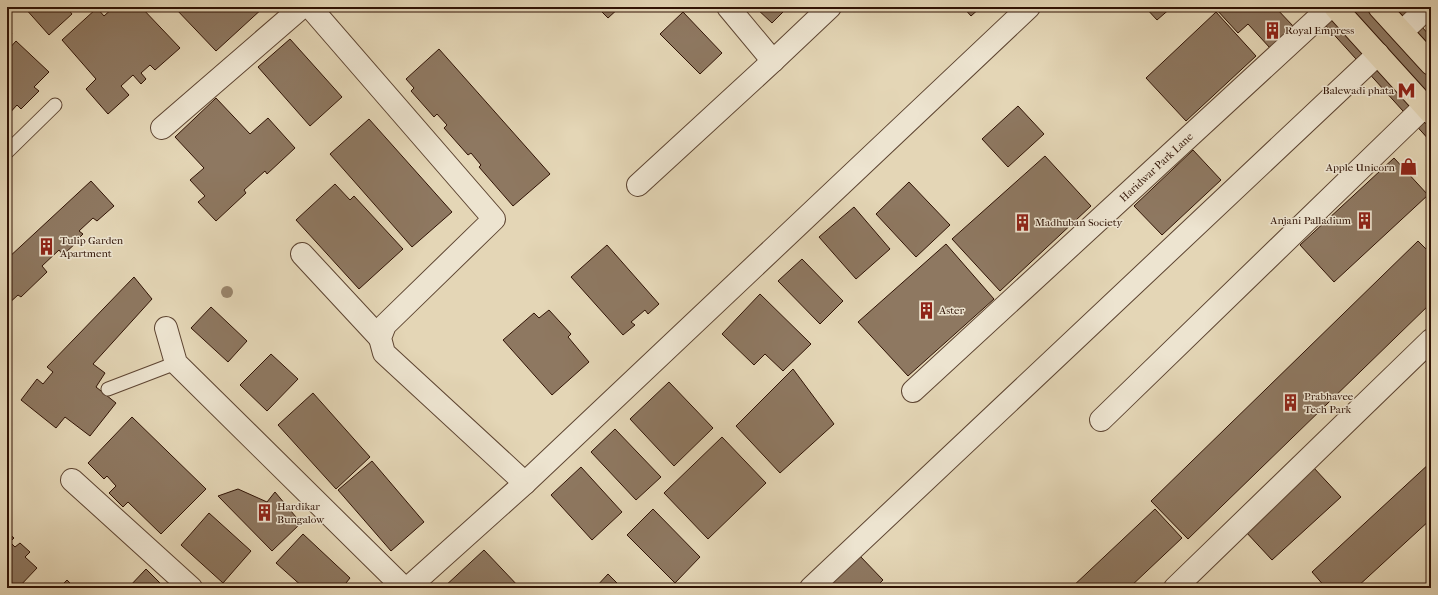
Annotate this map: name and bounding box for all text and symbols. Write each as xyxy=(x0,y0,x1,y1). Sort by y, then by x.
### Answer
building icon: Royal Empress xyxy=(1262,20,1282,40)
place label: Royal Empress xyxy=(1285,24,1354,37)
metro station icon: Balewadi phata xyxy=(1397,80,1417,100)
place label: Balewadi phata xyxy=(1323,84,1395,97)
street label: Haridwar Park Lane xyxy=(1117,130,1196,205)
shop icon: Apple Unicorn xyxy=(1398,157,1418,177)
place label: Apple Unicorn xyxy=(1325,161,1396,174)
building icon: Anjani Palladium xyxy=(1354,210,1374,230)
building icon: Madhuban Society xyxy=(1012,212,1032,232)
place label: Anjani Palladium xyxy=(1269,214,1352,227)
place label: Madhuban Society xyxy=(1035,216,1124,229)
place label: Tulip Garden Apartment xyxy=(59,234,124,260)
building icon: Tulip Garden Apartment xyxy=(37,236,57,256)
building icon: Aster xyxy=(916,300,936,320)
place label: Aster xyxy=(938,304,965,317)
place label: Prabhavee Tech Park xyxy=(1304,390,1354,416)
building icon: Prabhavee Tech Park xyxy=(1281,392,1301,412)
place label: Hardikar Bungalow xyxy=(277,500,325,526)
building icon: Hardikar Bungalow xyxy=(254,502,274,522)

